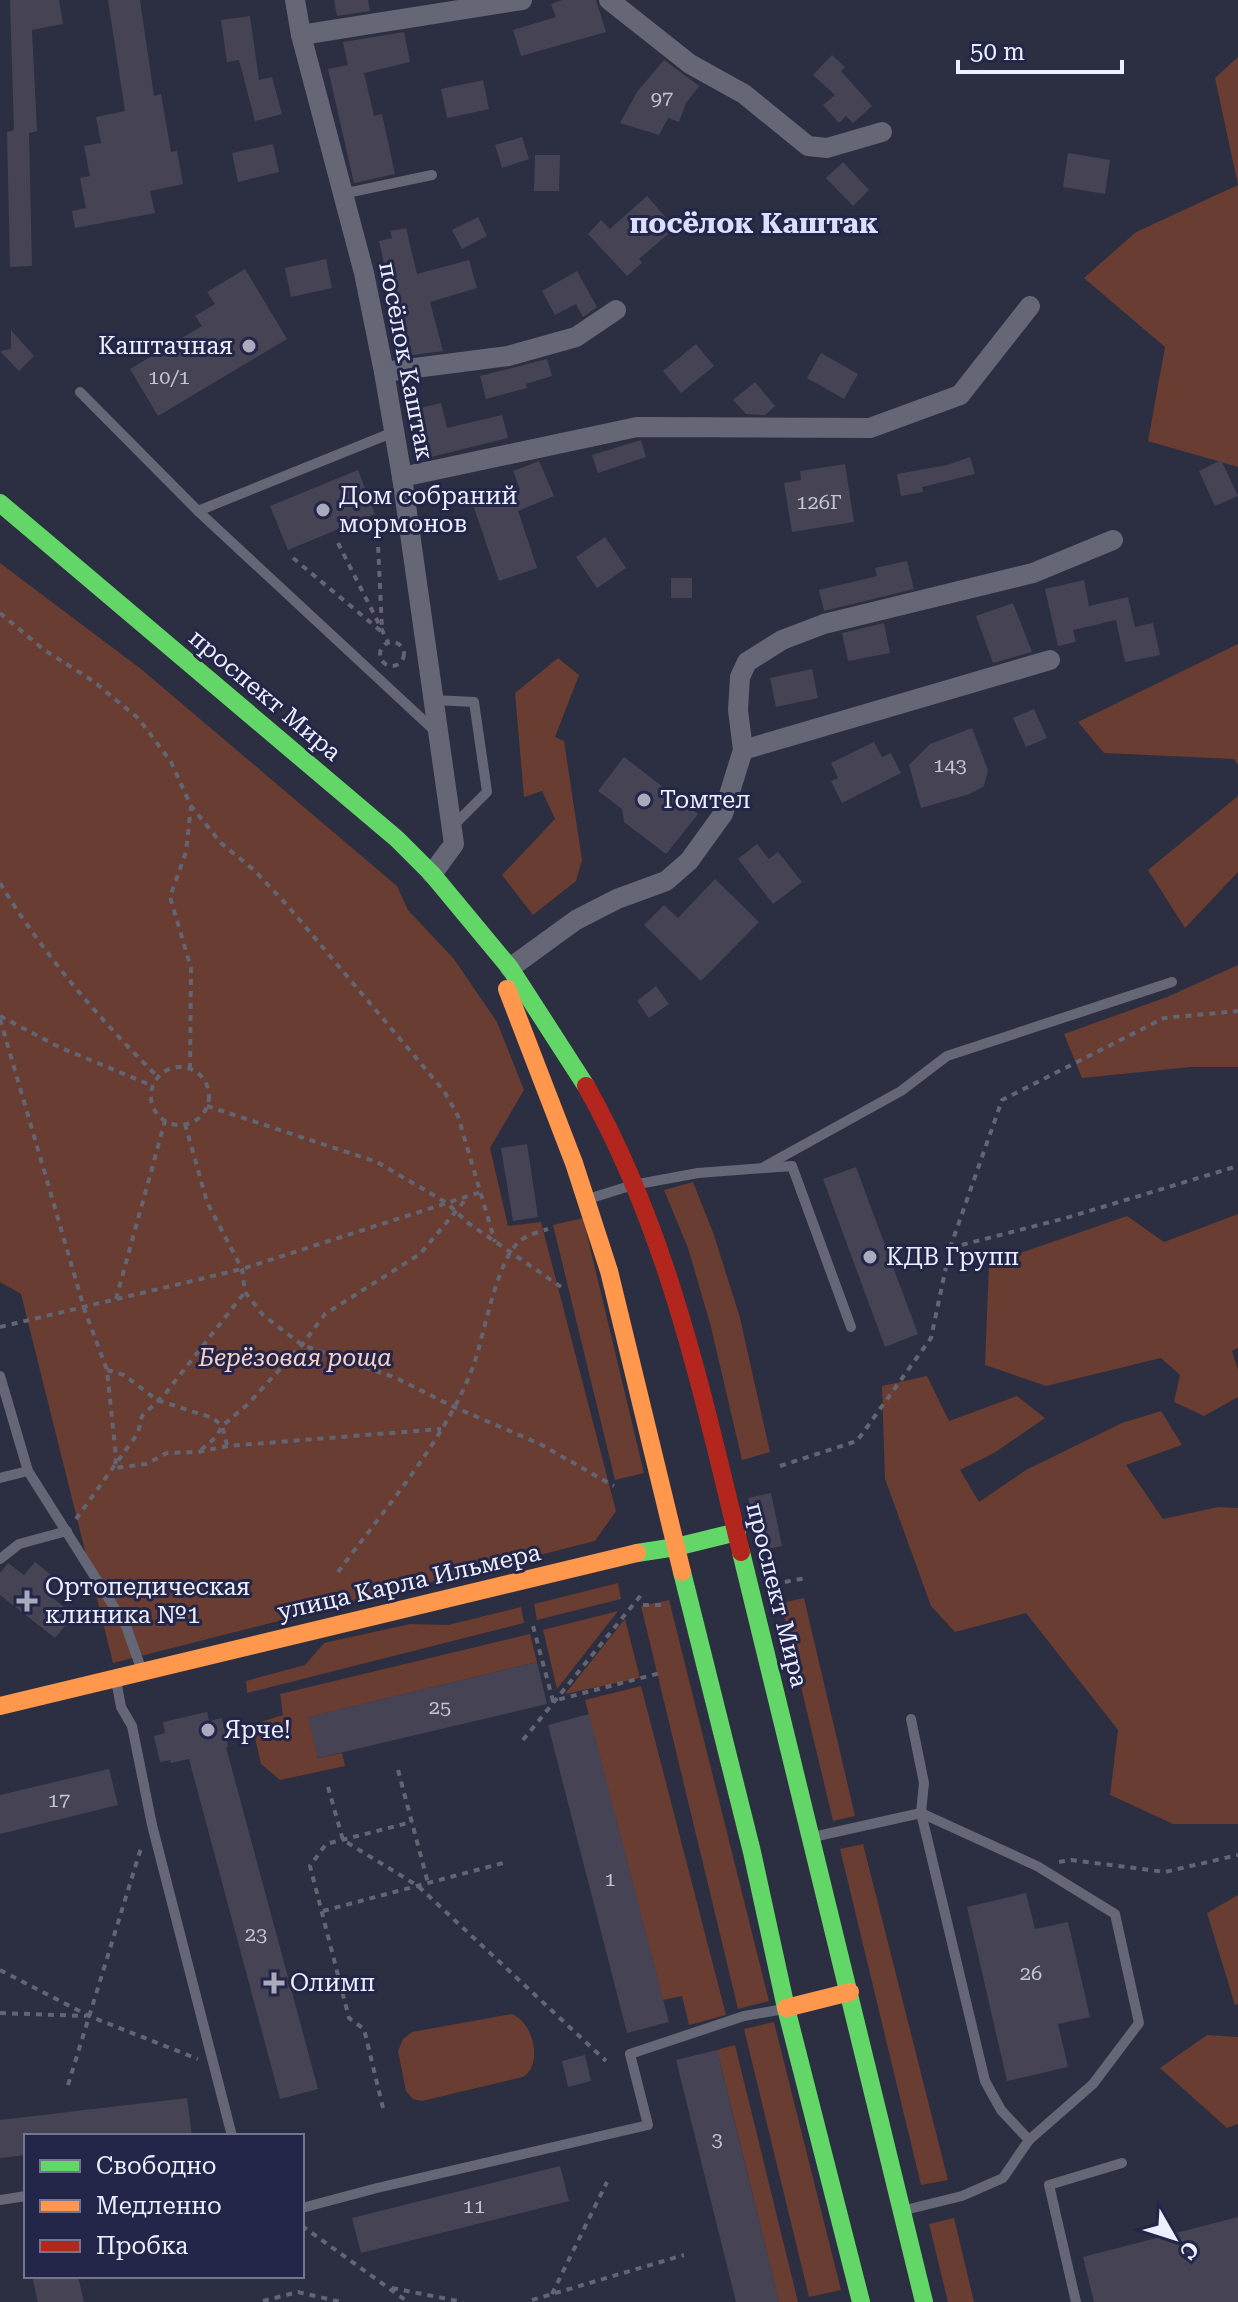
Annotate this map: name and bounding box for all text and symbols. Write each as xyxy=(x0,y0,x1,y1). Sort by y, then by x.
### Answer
scale bar xyxy=(958,24,1122,74)
text: 50 m xyxy=(970,38,1025,66)
house number: 97 xyxy=(651,86,673,110)
district label: посёлок Каштак xyxy=(630,207,878,240)
street label: посёлок Каштак xyxy=(373,259,439,463)
place label: Каштачная xyxy=(98,332,233,360)
marker: Каштачная xyxy=(240,337,258,355)
house number: 10/1 xyxy=(148,365,190,389)
place label: Дом собраний мормонов xyxy=(339,482,517,538)
house number: 126Г xyxy=(796,490,842,514)
marker: Дом собраний мормонов xyxy=(314,501,332,519)
street label: проспект Мира xyxy=(183,623,347,767)
house number: 143 xyxy=(933,753,967,777)
place label: Томтел xyxy=(660,786,751,814)
marker: Томтел xyxy=(635,791,653,809)
place label: КДВ Групп xyxy=(886,1243,1019,1271)
marker: КДВ Групп xyxy=(861,1248,879,1266)
park label: Берёзовая роща xyxy=(197,1344,392,1372)
street label: проспект Мира xyxy=(740,1500,814,1690)
street label: улица Карла Ильмера xyxy=(275,1538,543,1626)
place label: Ортопедическая клиника №1 xyxy=(45,1573,250,1629)
marker: Ортопедическая клиника №1 xyxy=(16,1590,38,1612)
house number: 25 xyxy=(429,1695,451,1719)
place label: Ярче! xyxy=(224,1716,291,1744)
marker: Ярче! xyxy=(199,1721,217,1739)
house number: 17 xyxy=(48,1788,70,1812)
house number: 1 xyxy=(604,1867,616,1891)
house number: 23 xyxy=(245,1922,267,1946)
house number: 26 xyxy=(1020,1961,1042,1985)
place label: Олимп xyxy=(290,1969,375,1997)
marker: Олимп xyxy=(265,1974,283,1992)
house number: 3 xyxy=(711,2127,723,2151)
legend xyxy=(24,2134,304,2278)
text: Свободно xyxy=(96,2152,217,2180)
text: Медленно xyxy=(96,2192,222,2220)
house number: 11 xyxy=(463,2194,485,2218)
north arrow xyxy=(1134,2198,1214,2278)
text: Пробка xyxy=(96,2232,188,2260)
text: С xyxy=(1175,2236,1204,2264)

